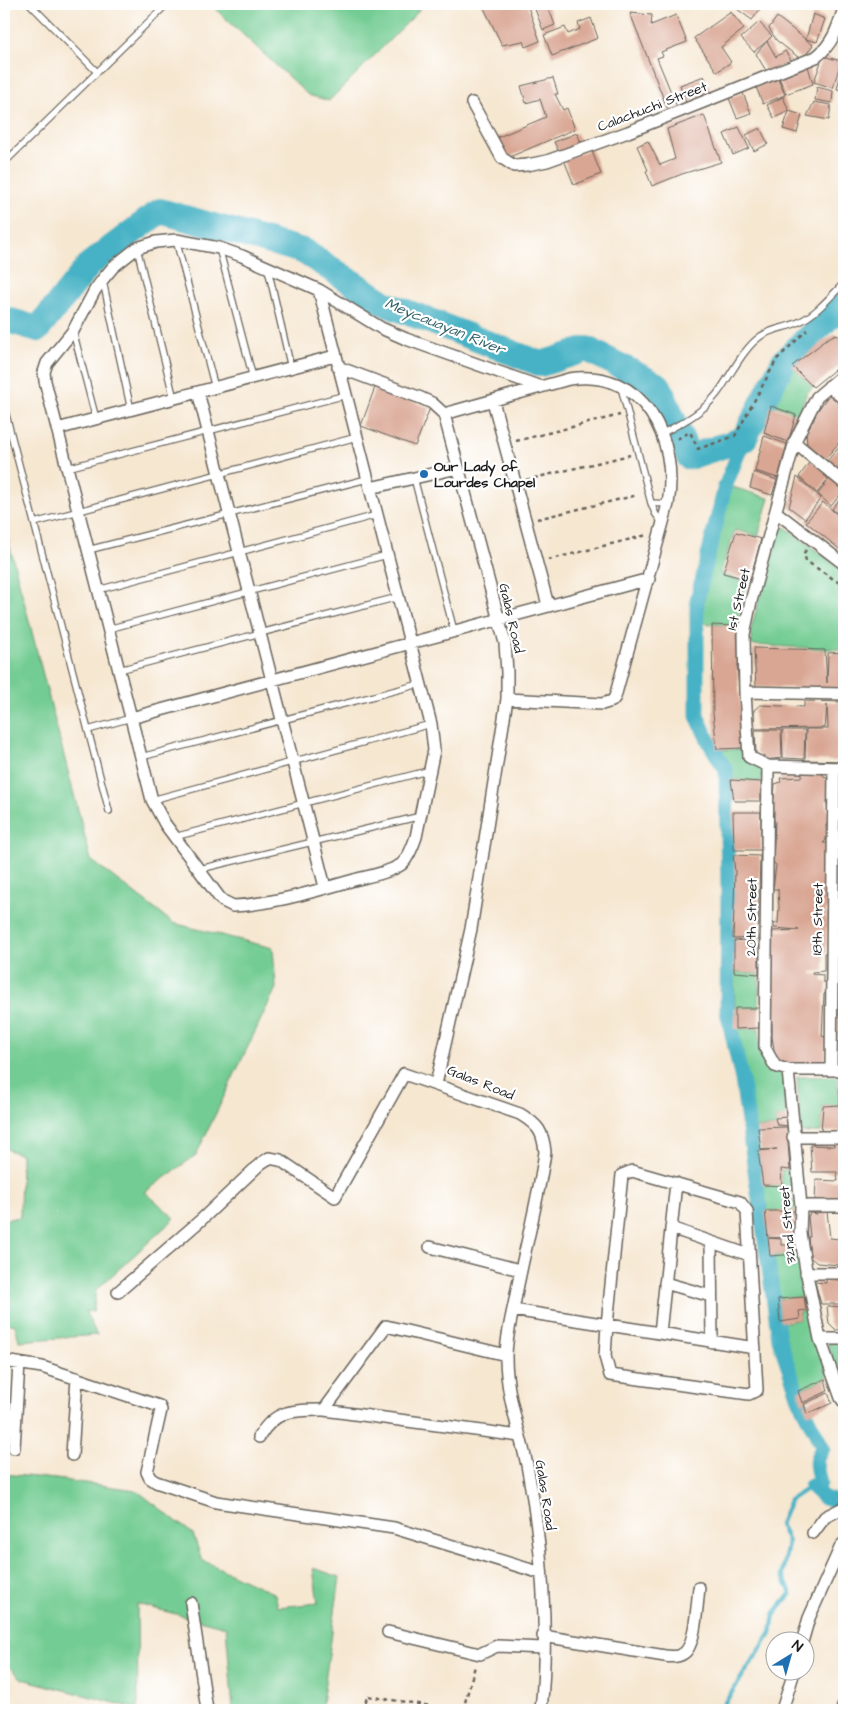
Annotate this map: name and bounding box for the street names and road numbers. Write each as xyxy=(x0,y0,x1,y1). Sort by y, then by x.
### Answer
street label: Calachuchi Street xyxy=(595,77,710,137)
street label: 1st Street xyxy=(722,566,756,632)
street label: Galas Road xyxy=(493,581,529,655)
street label: 20th Street xyxy=(741,877,763,956)
street label: 18th Street xyxy=(807,882,829,955)
street label: Galas Road xyxy=(444,1060,517,1105)
street label: 32nd Street xyxy=(775,1185,801,1265)
street label: Galas Road xyxy=(530,1459,560,1532)

